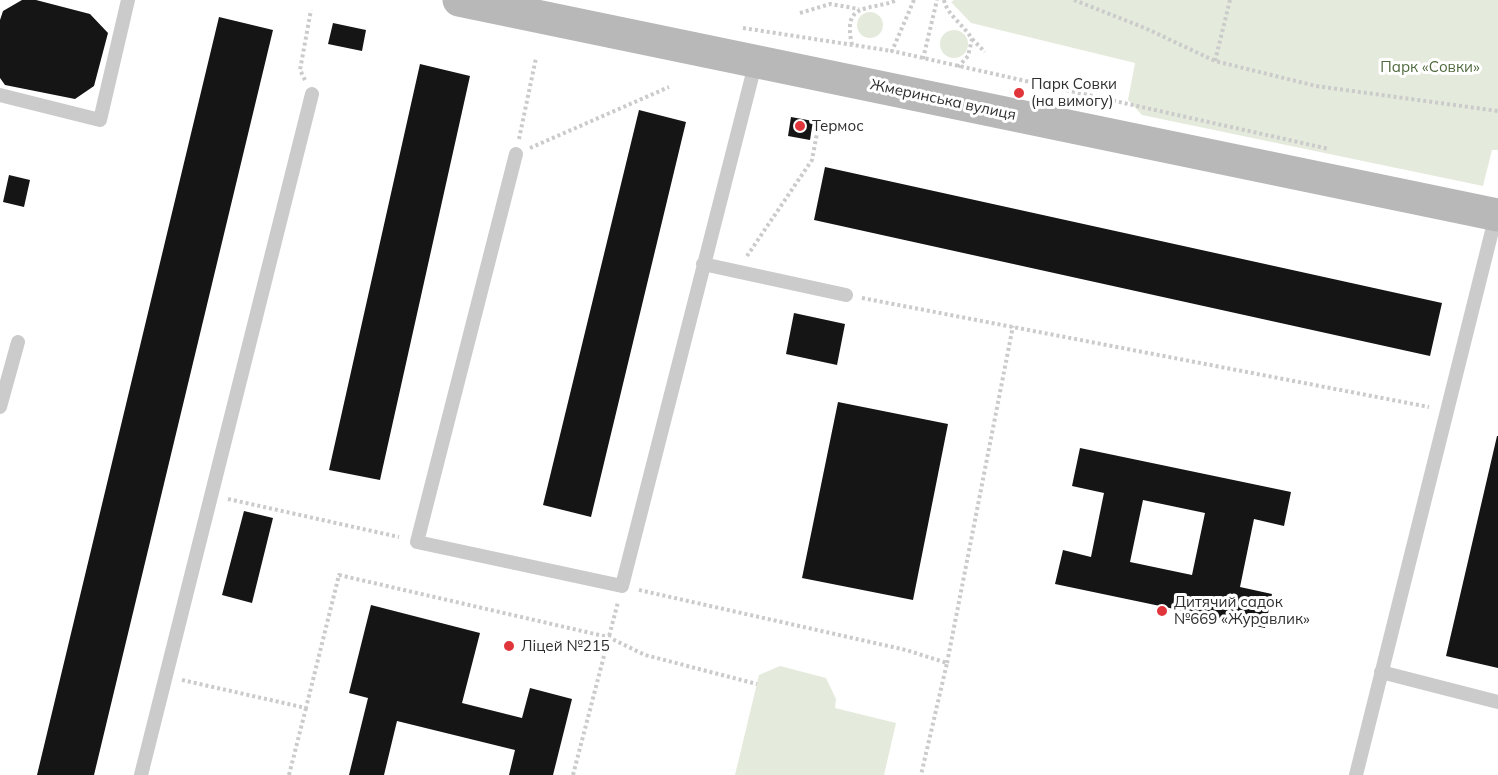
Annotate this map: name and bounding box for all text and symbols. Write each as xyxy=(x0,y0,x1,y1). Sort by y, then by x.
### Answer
park label: Парк «Совки» xyxy=(1380,58,1480,76)
place label: Парк Совки (на вимогу) xyxy=(1031,75,1117,110)
street label: Жмеринська вулиця xyxy=(869,76,1017,124)
marker: Парк Совки (на вимогу) xyxy=(1012,86,1026,100)
place label: Термос xyxy=(812,117,864,135)
marker: Термос xyxy=(793,119,807,133)
place label: Дитячий садок №669 «Журавлик» xyxy=(1174,593,1310,628)
marker: Дитячий садок №669 «Журавлик» xyxy=(1155,604,1169,618)
place label: Ліцей №215 xyxy=(521,637,610,655)
marker: Ліцей №215 xyxy=(502,639,516,653)

